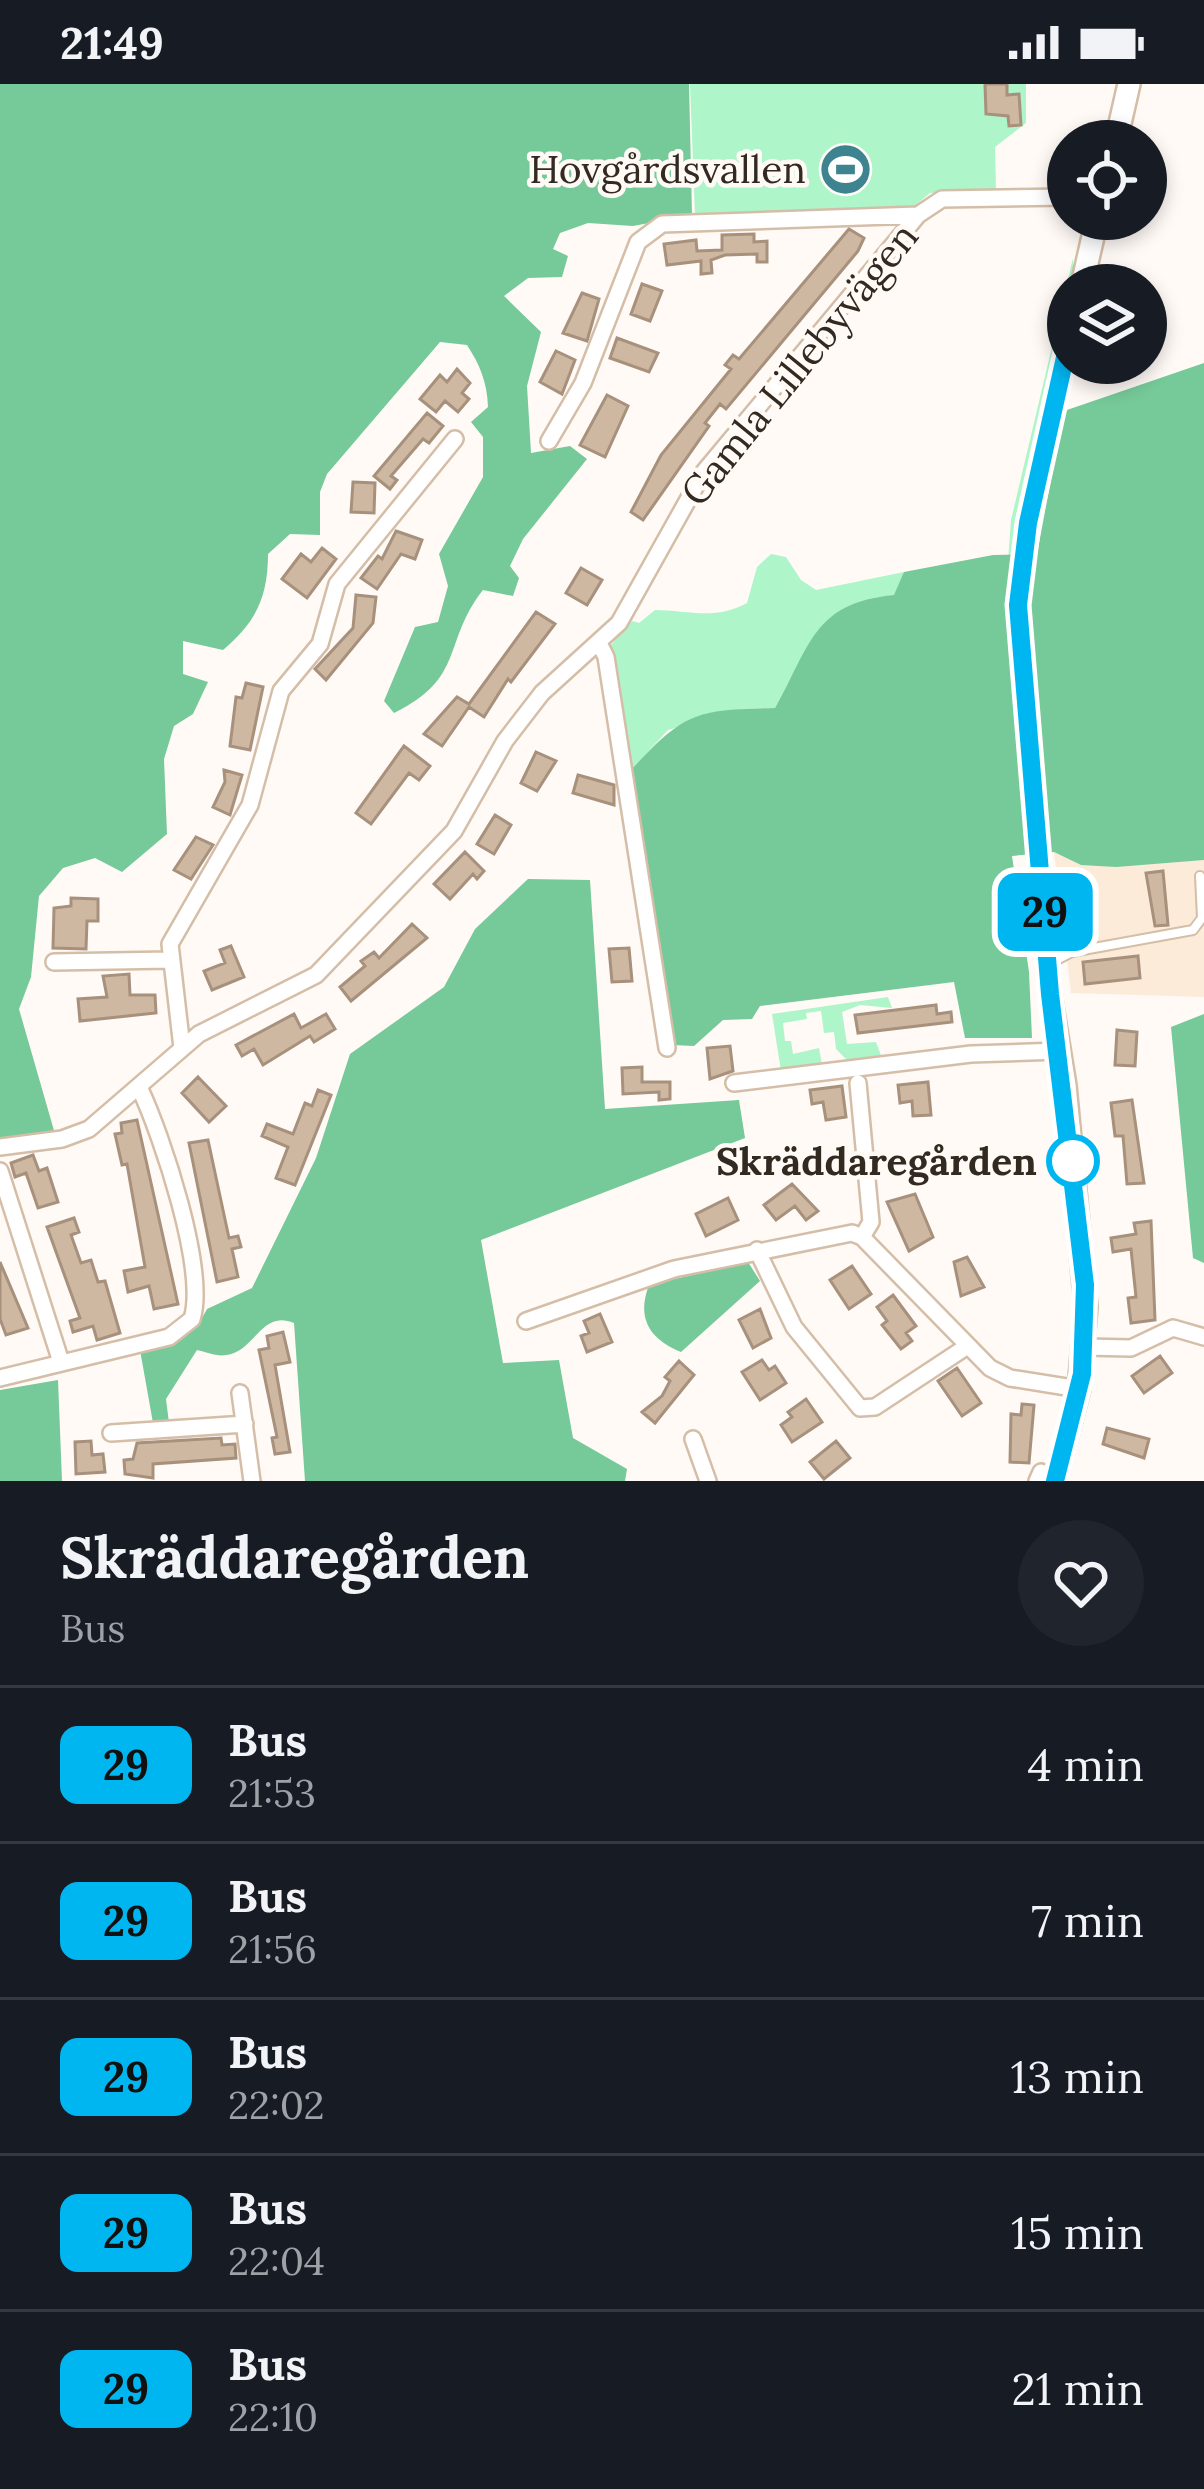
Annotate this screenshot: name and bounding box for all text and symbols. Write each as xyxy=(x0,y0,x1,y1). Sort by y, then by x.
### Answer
text: 21:49 xyxy=(60,14,164,71)
map controls xyxy=(1047,120,1167,384)
button: locate xyxy=(1047,120,1167,240)
sports icon: Hovgårdsvallen xyxy=(817,141,873,197)
place label: Hovgårdsvallen xyxy=(529,144,806,194)
street label: Gamla Lillebyvägen xyxy=(669,212,929,516)
button: layers xyxy=(1047,264,1167,384)
line badge: 29 xyxy=(991,873,1099,951)
text: 29 xyxy=(1022,885,1068,939)
place label: Skräddaregården xyxy=(716,1136,1037,1186)
marker: Skräddaregården xyxy=(1048,1136,1098,1186)
button: heart xyxy=(1018,1520,1144,1646)
text: Skräddaregården xyxy=(60,1521,529,1594)
text: Bus xyxy=(60,1603,125,1653)
text: Bus xyxy=(228,1711,307,1768)
text: 4 min xyxy=(1028,1736,1144,1793)
text: 29 xyxy=(103,1738,149,1792)
text: 21:53 xyxy=(228,1768,316,1818)
text: Bus xyxy=(228,1867,307,1924)
text: 7 min xyxy=(1031,1892,1144,1949)
text: 29 xyxy=(103,1894,149,1948)
text: 21:56 xyxy=(228,1924,317,1974)
text: Bus xyxy=(228,2023,307,2080)
text: 13 min xyxy=(1011,2048,1144,2105)
text: 29 xyxy=(103,2050,149,2104)
text: 22:02 xyxy=(228,2080,325,2130)
text: Bus xyxy=(228,2179,307,2236)
text: 15 min xyxy=(1011,2204,1144,2261)
text: 29 xyxy=(103,2206,149,2260)
text: 22:04 xyxy=(228,2236,325,2286)
text: Bus xyxy=(228,2335,307,2392)
text: 21 min xyxy=(1011,2360,1144,2417)
text: 29 xyxy=(103,2362,149,2416)
text: 22:10 xyxy=(228,2392,318,2442)

